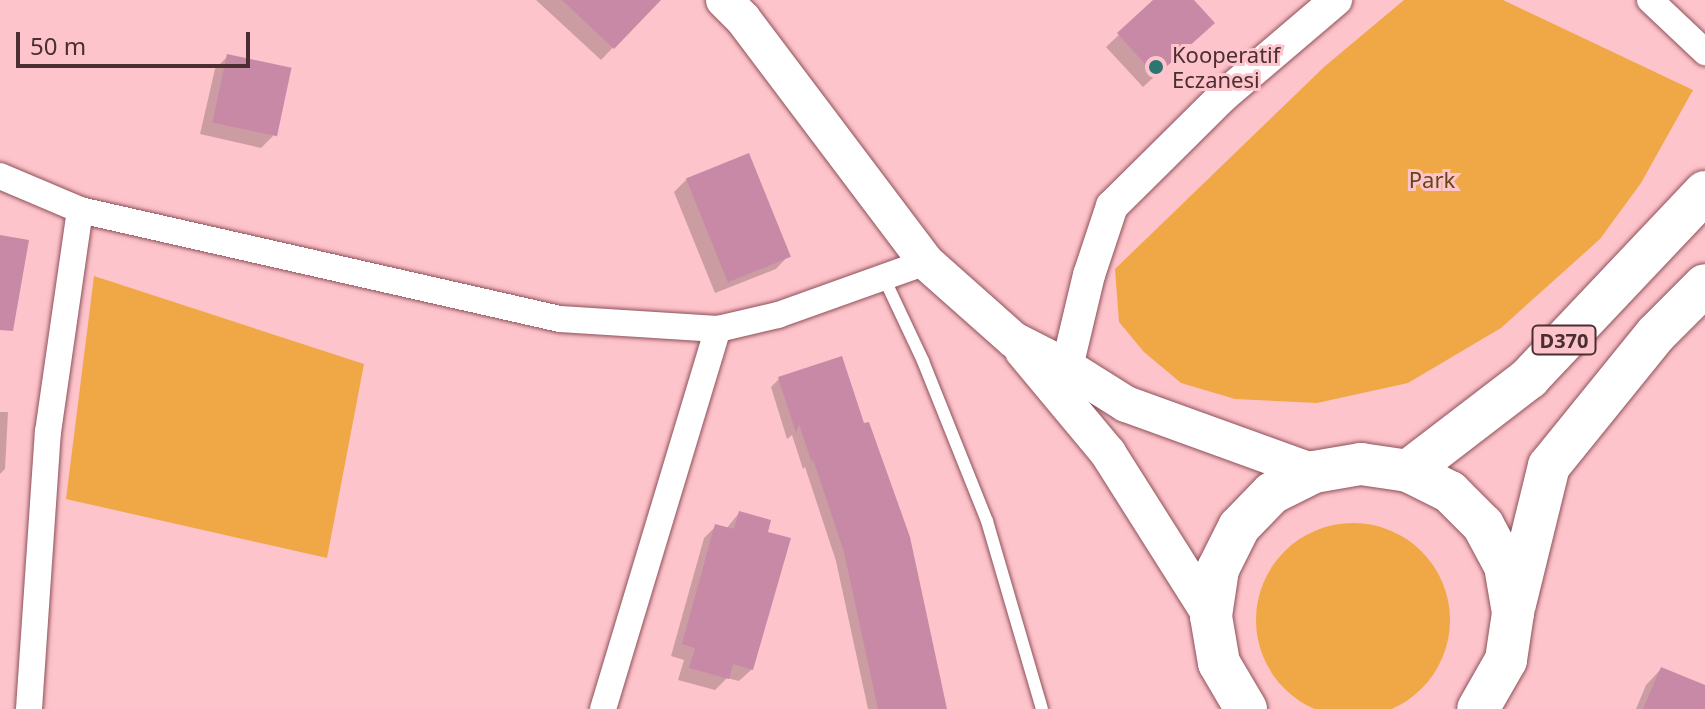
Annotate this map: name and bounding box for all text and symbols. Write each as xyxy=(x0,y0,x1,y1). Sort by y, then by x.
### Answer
scale bar xyxy=(20,16,254,66)
text: 50 m xyxy=(30,29,86,62)
place label: Kooperatif Eczanesi xyxy=(1172,41,1280,92)
marker: Kooperatif Eczanesi xyxy=(1147,58,1165,76)
park label: Park xyxy=(1409,167,1455,193)
road number: D370 xyxy=(1530,324,1598,356)

